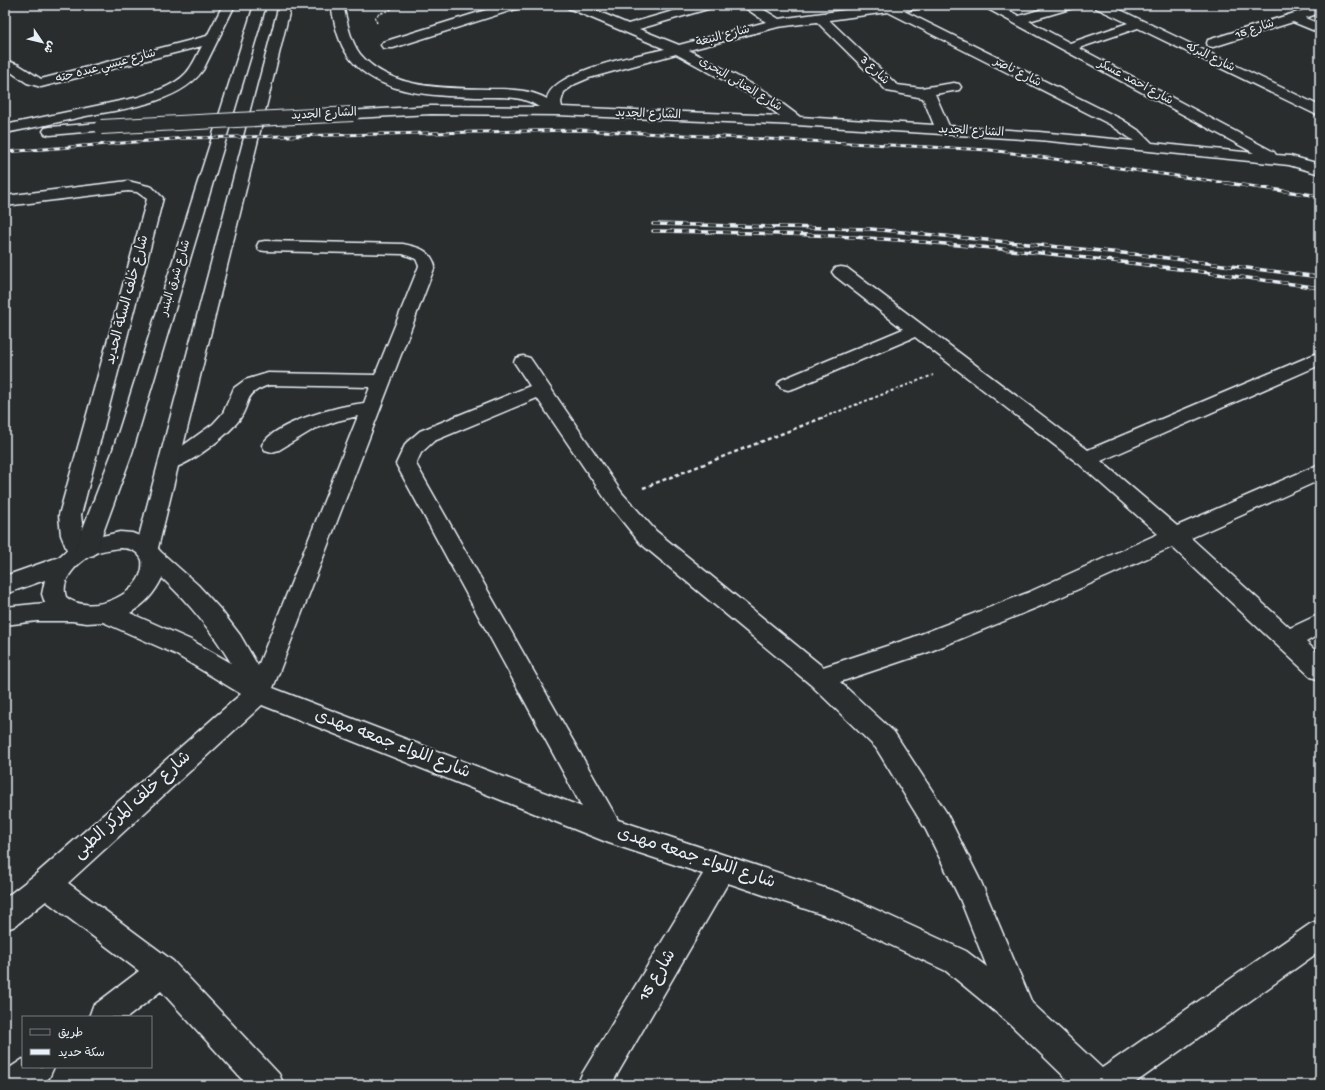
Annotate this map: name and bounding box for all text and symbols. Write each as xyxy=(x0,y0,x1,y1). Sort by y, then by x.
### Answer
street label: شارع 15 xyxy=(1233,17,1276,43)
north arrow xyxy=(22,22,62,62)
street label: شارع النبغة xyxy=(695,23,751,51)
text: ش xyxy=(40,38,57,55)
street label: شارع البركه xyxy=(1183,40,1237,76)
street label: شارع عيسي عبده حته xyxy=(54,47,158,89)
street label: شارع 3 xyxy=(856,53,891,88)
street label: شارع العنانى البحرى xyxy=(696,55,784,115)
street label: شارع ناصر xyxy=(990,55,1043,91)
street label: شارع احمد عسكر xyxy=(1094,56,1176,109)
street label: الشارع الجديد xyxy=(291,106,357,124)
street label: الشارع الجديد xyxy=(615,107,681,123)
street label: الشارع الجديد xyxy=(938,123,1004,141)
street label: شارع خلف السكة الحديد xyxy=(103,233,153,367)
street label: شارع شرق البندر xyxy=(157,238,194,319)
street label: شارع اللواء جمعه مهدى xyxy=(311,706,473,784)
street label: شارع خلف المركز الطبى xyxy=(70,748,196,864)
street label: شارع اللواء جمعه مهدى xyxy=(614,824,778,894)
street label: شارع 15 xyxy=(634,947,681,1006)
legend xyxy=(22,1016,152,1068)
text: طريق xyxy=(58,1027,83,1041)
text: سكة حديد xyxy=(58,1047,105,1061)

